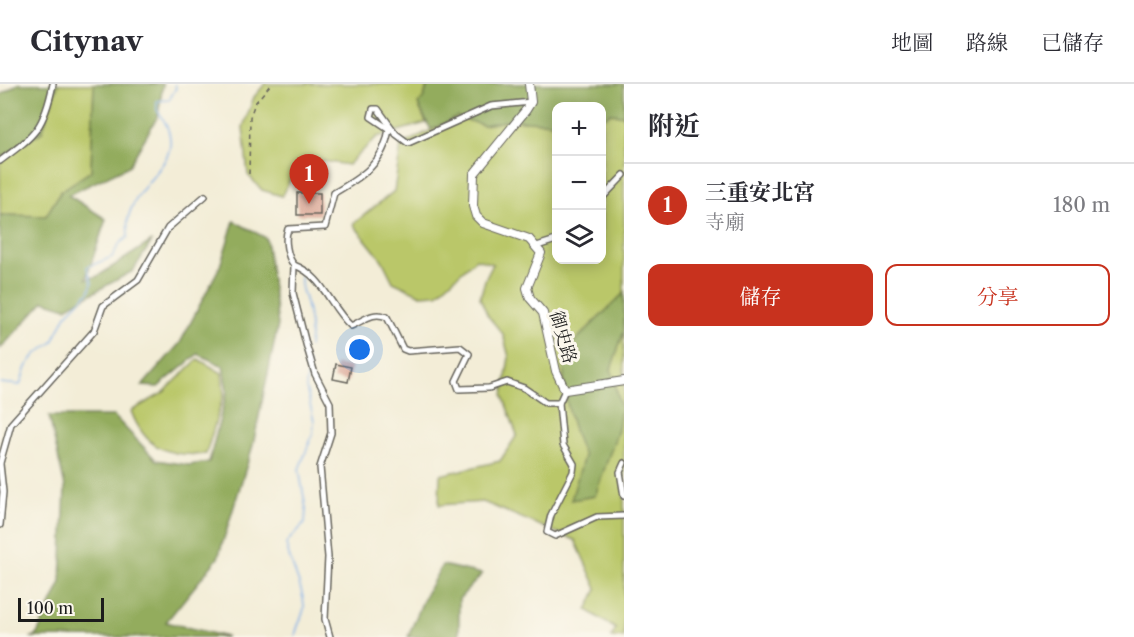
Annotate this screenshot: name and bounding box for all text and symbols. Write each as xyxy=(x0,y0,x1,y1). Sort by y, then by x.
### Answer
text: Citynav xyxy=(30,24,143,58)
text: 地圖 xyxy=(891,30,933,55)
text: 路線 xyxy=(966,30,1008,55)
text: 已儲存 xyxy=(1041,30,1104,55)
map controls xyxy=(552,102,606,264)
button: + xyxy=(552,102,606,156)
text: 附近 xyxy=(648,110,700,142)
pin: 1 xyxy=(290,154,328,204)
button: − xyxy=(552,156,606,210)
text: 三重安北宮 xyxy=(705,179,815,206)
text: 1 xyxy=(663,193,672,217)
text: 180 m xyxy=(1053,193,1110,217)
button: layers xyxy=(552,210,606,264)
text: 寺廟 xyxy=(705,210,745,234)
button: 儲存 xyxy=(648,264,873,326)
button: 分享 xyxy=(885,264,1110,326)
street label: 御史路 xyxy=(545,308,581,366)
your location xyxy=(345,335,374,364)
scale bar xyxy=(18,595,104,622)
text: 100 m xyxy=(27,598,73,618)

